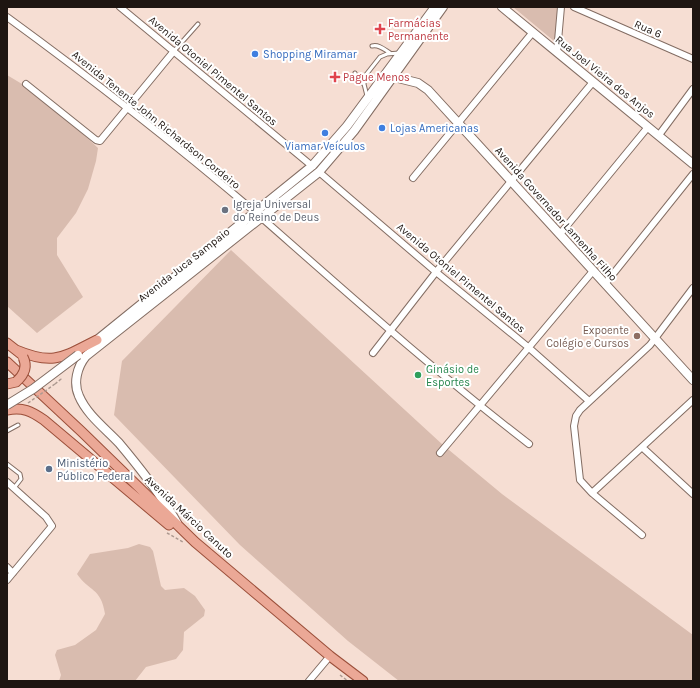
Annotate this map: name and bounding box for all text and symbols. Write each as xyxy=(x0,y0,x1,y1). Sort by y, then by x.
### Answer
street label: Avenida Otoniel Pimentel Santos xyxy=(146,13,280,129)
place label: Farmácias Permanente xyxy=(388,17,449,43)
street label: Rua 6 xyxy=(632,17,664,41)
marker: Farmácias Permanente xyxy=(375,24,385,34)
street label: Rua Joel Vieira dos Anjos xyxy=(553,33,657,121)
street label: Avenida Tenente John Richardson Cordeiro xyxy=(69,48,243,192)
place label: Shopping Miramar xyxy=(263,48,357,61)
marker: Shopping Miramar xyxy=(250,49,260,59)
place label: Pague Menos xyxy=(343,71,410,84)
marker: Pague Menos xyxy=(330,72,340,82)
place label: Lojas Americanas xyxy=(390,122,479,135)
marker: Lojas Americanas xyxy=(377,123,387,133)
marker: Viamar Veículos xyxy=(320,128,330,138)
place label: Viamar Veículos xyxy=(285,140,365,153)
street label: Avenida Governador Lamenha Filho xyxy=(492,144,620,284)
place label: Igreja Universal do Reino de Deus xyxy=(233,198,319,224)
marker: Igreja Universal do Reino de Deus xyxy=(220,205,230,215)
street label: Avenida Otoniel Pimentel Santos xyxy=(394,220,528,336)
street label: Avenida Juca Sampaio xyxy=(136,225,232,305)
place label: Expoente Colégio e Cursos xyxy=(546,324,629,350)
marker: Expoente Colégio e Cursos xyxy=(632,331,642,341)
place label: Ginásio de Esportes xyxy=(426,363,479,389)
marker: Ginásio de Esportes xyxy=(413,370,423,380)
place label: Ministério Público Federal xyxy=(57,457,133,483)
marker: Ministério Público Federal xyxy=(44,464,54,474)
street label: Avenida Márcio Canuto xyxy=(142,473,236,561)

